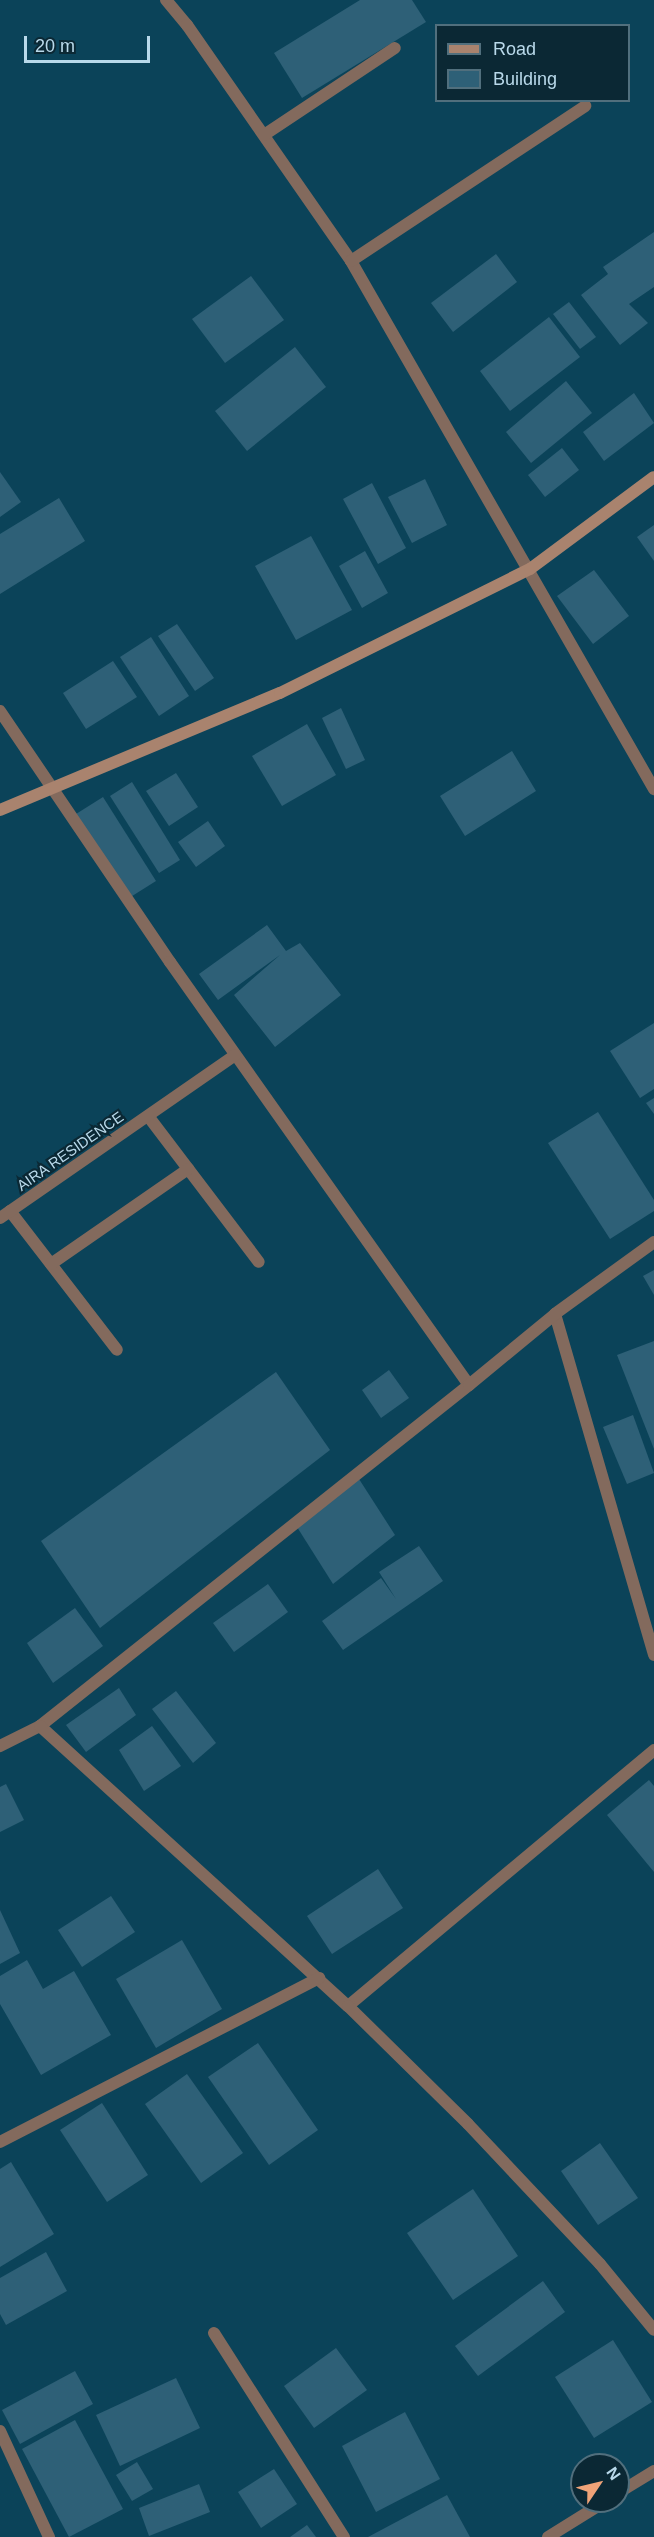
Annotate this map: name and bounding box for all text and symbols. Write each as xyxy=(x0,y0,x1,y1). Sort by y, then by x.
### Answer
scale bar xyxy=(27,24,153,62)
legend xyxy=(435,24,630,102)
text: 20 m xyxy=(35,36,75,56)
text: Road xyxy=(493,39,536,59)
text: Building xyxy=(493,69,557,89)
street label: AIRA RESIDENCE xyxy=(13,1107,127,1195)
north arrow xyxy=(570,2453,630,2513)
text: N xyxy=(603,2464,624,2483)

